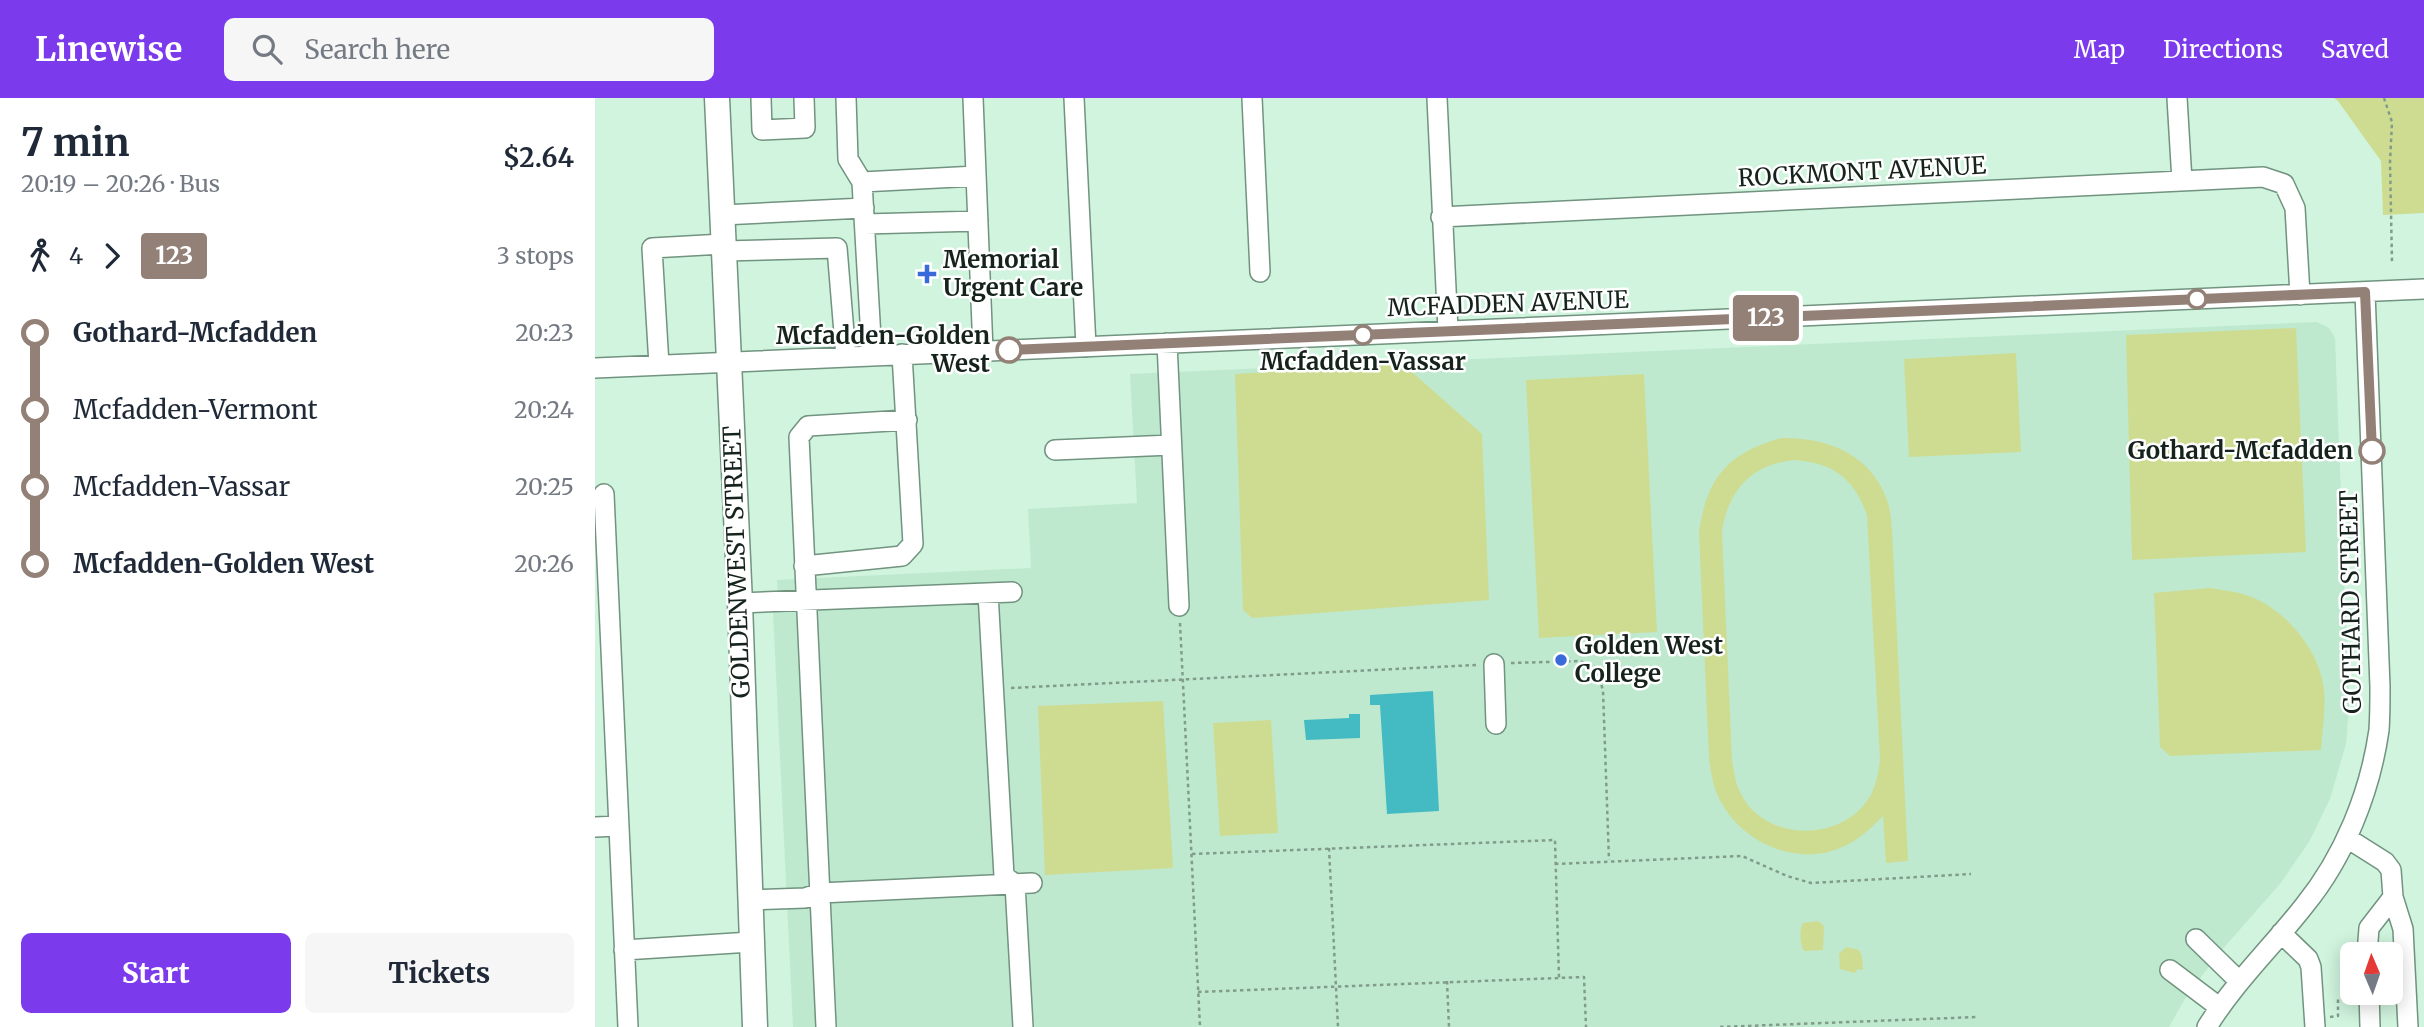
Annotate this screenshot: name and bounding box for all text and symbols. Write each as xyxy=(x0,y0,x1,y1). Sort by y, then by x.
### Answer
search box xyxy=(224,18,714,81)
text: Linewise xyxy=(35,29,182,70)
icon: search xyxy=(248,30,286,68)
text: Search here xyxy=(304,33,450,66)
text: Map xyxy=(2074,34,2125,65)
text: Directions xyxy=(2163,34,2283,65)
text: Saved xyxy=(2321,34,2389,65)
text: 7 min xyxy=(21,119,130,166)
text: $2.64 xyxy=(503,141,574,174)
street label: ROCKMONT AVENUE xyxy=(1737,149,1988,193)
text: 20:19 – 20:26 · Bus xyxy=(21,169,220,198)
icon: walk xyxy=(21,237,59,275)
icon: forward xyxy=(93,237,131,275)
text: 123 xyxy=(155,240,193,271)
text: 4 xyxy=(69,241,83,270)
text: 3 stops xyxy=(497,241,574,270)
place label: Memorial Urgent Care xyxy=(943,244,1083,303)
marker: Memorial Urgent Care xyxy=(917,264,937,284)
street label: MCFADDEN AVENUE xyxy=(1387,284,1630,323)
unlabelled marker xyxy=(2187,289,2207,309)
line badge: 123 xyxy=(1726,295,1806,341)
text: 123 xyxy=(1747,302,1785,333)
text: Gothard-Mcfadden xyxy=(73,316,317,349)
text: 20:23 xyxy=(515,318,574,347)
place label: Mcfadden-Golden West xyxy=(776,320,990,379)
marker: Mcfadden-Vassar xyxy=(1353,325,1373,345)
marker: Mcfadden-Golden West xyxy=(996,337,1022,363)
place label: Mcfadden-Vassar xyxy=(1260,346,1466,377)
text: Mcfadden-Vermont xyxy=(73,393,318,426)
text: 20:24 xyxy=(514,395,574,424)
street label: GOLDENWEST STREET xyxy=(716,425,757,699)
place label: Gothard-Mcfadden xyxy=(2128,435,2353,466)
marker: Gothard-Mcfadden xyxy=(2359,438,2385,464)
text: Mcfadden-Vassar xyxy=(73,470,290,503)
text: 20:25 xyxy=(515,472,574,501)
street label: GOTHARD STREET xyxy=(2333,490,2368,714)
text: Mcfadden-Golden West xyxy=(73,547,374,580)
text: 20:26 xyxy=(514,549,574,578)
place label: Golden West College xyxy=(1575,630,1723,689)
marker: Golden West College xyxy=(1553,652,1569,668)
button: Start xyxy=(21,933,291,1013)
button: Tickets xyxy=(305,933,574,1013)
north arrow xyxy=(2340,942,2403,1004)
map controls xyxy=(2340,942,2403,1005)

